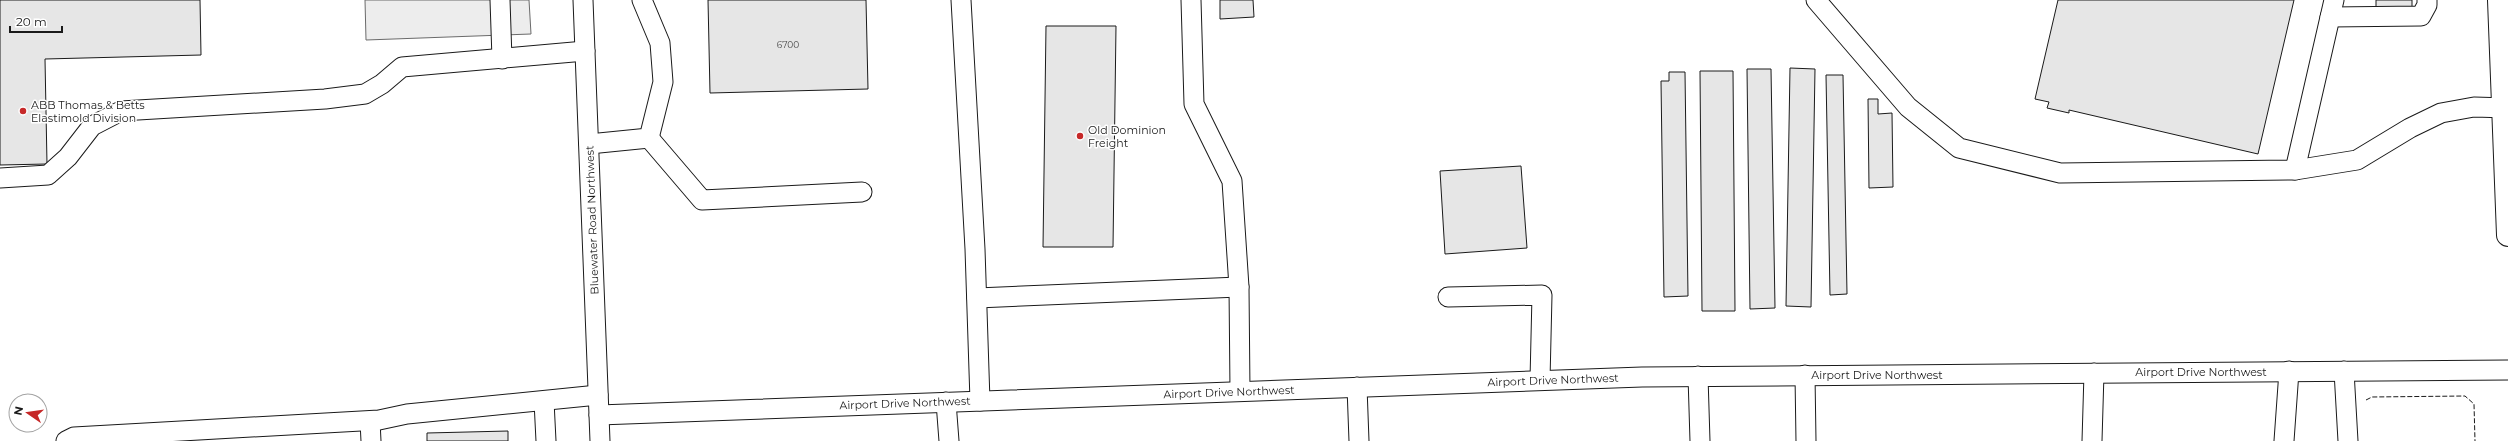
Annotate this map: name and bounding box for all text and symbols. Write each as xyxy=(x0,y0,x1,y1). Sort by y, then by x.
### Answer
scale bar xyxy=(10,8,62,34)
text: 20 m xyxy=(16,14,47,29)
house number: 6700 xyxy=(777,39,799,50)
place label: ABB Thomas & Betts Elastimold Division xyxy=(31,98,145,125)
marker: ABB Thomas & Betts Elastimold Division xyxy=(18,106,28,116)
place label: Old Dominion Freight xyxy=(1088,123,1166,150)
marker: Old Dominion Freight xyxy=(1075,131,1085,141)
street label: Bluewater Road Northwest xyxy=(582,145,602,295)
street label: Airport Drive Northwest xyxy=(2135,365,2267,379)
street label: Airport Drive Northwest xyxy=(1811,368,1943,382)
street label: Airport Drive Northwest xyxy=(1487,371,1619,389)
street label: Airport Drive Northwest xyxy=(1163,383,1295,401)
north arrow xyxy=(8,393,48,433)
street label: Airport Drive Northwest xyxy=(839,394,971,412)
text: N xyxy=(10,405,26,417)

